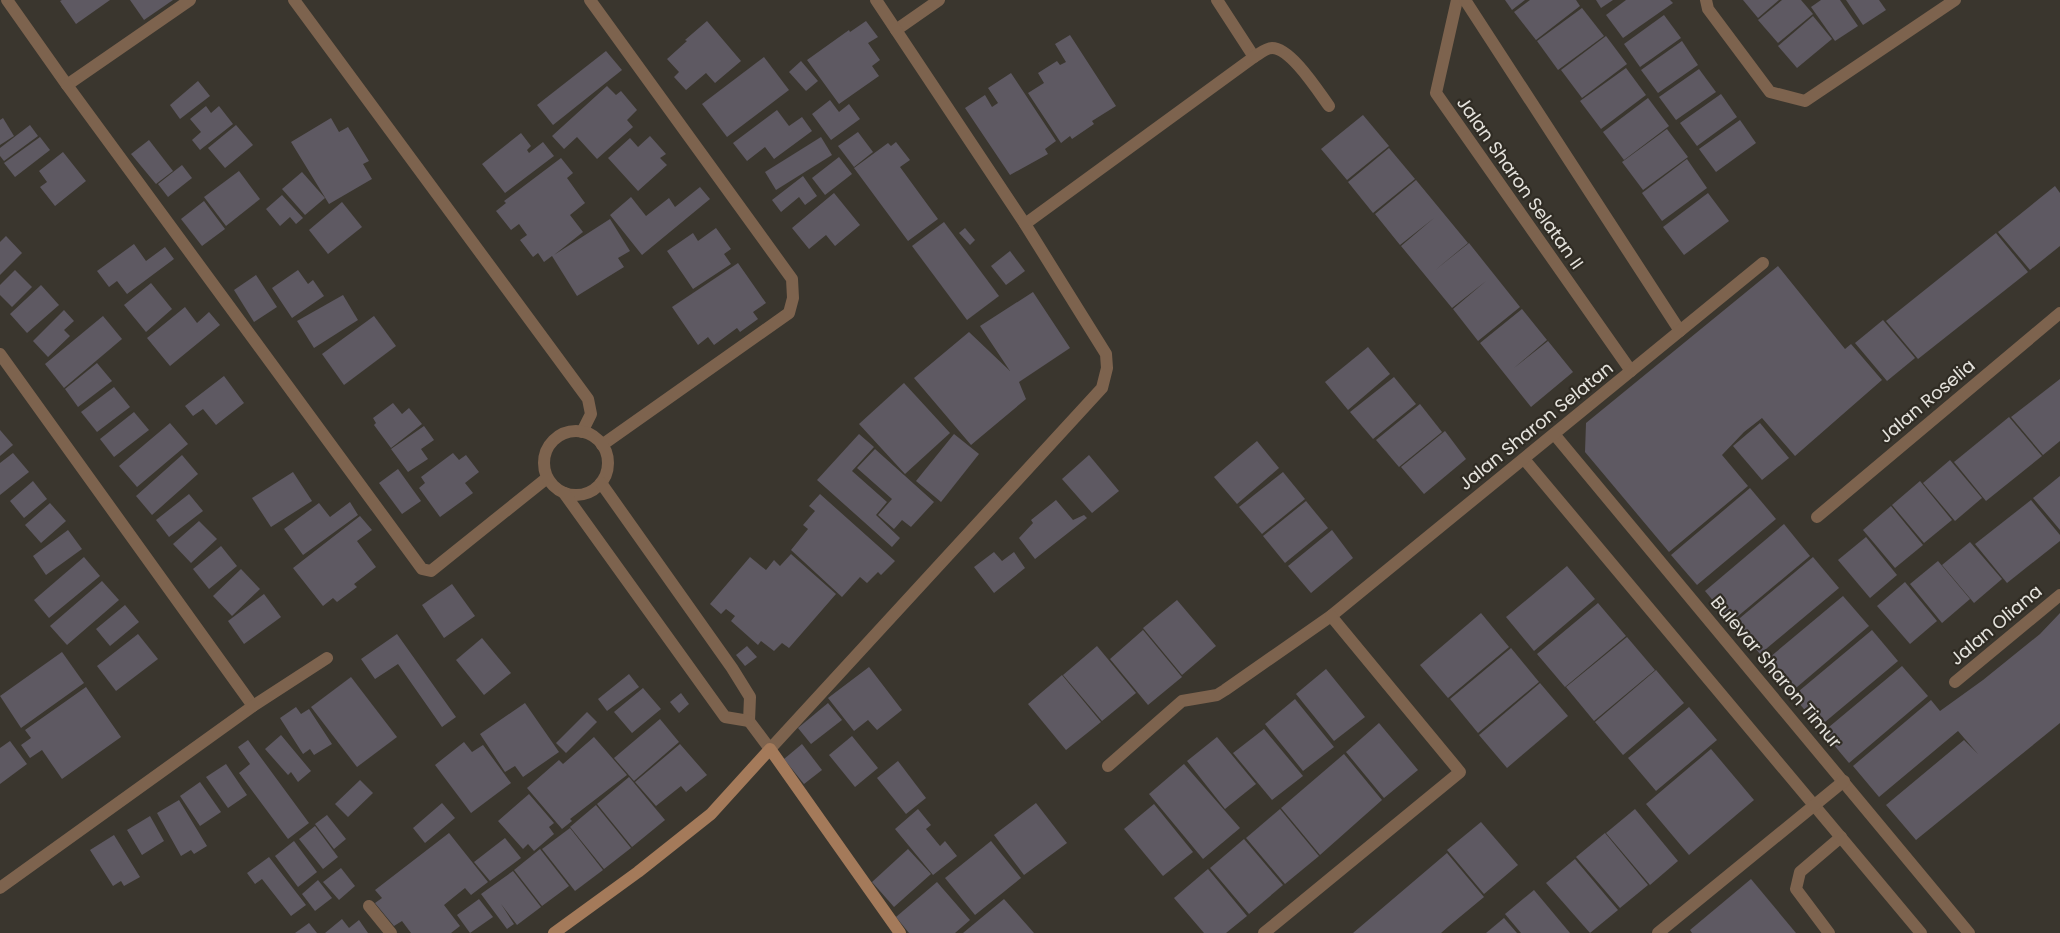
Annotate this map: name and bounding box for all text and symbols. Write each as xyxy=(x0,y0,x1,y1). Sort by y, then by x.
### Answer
street label: Jalan Sharon Selatan II xyxy=(1451,91,1590,274)
street label: Jalan Roselia xyxy=(1873,353,1980,448)
street label: Jalan Sharon Selatan xyxy=(1453,355,1618,496)
street label: Jalan Oliana xyxy=(1944,579,2047,671)
street label: Bulevar Sharon Timur xyxy=(1705,590,1848,753)

